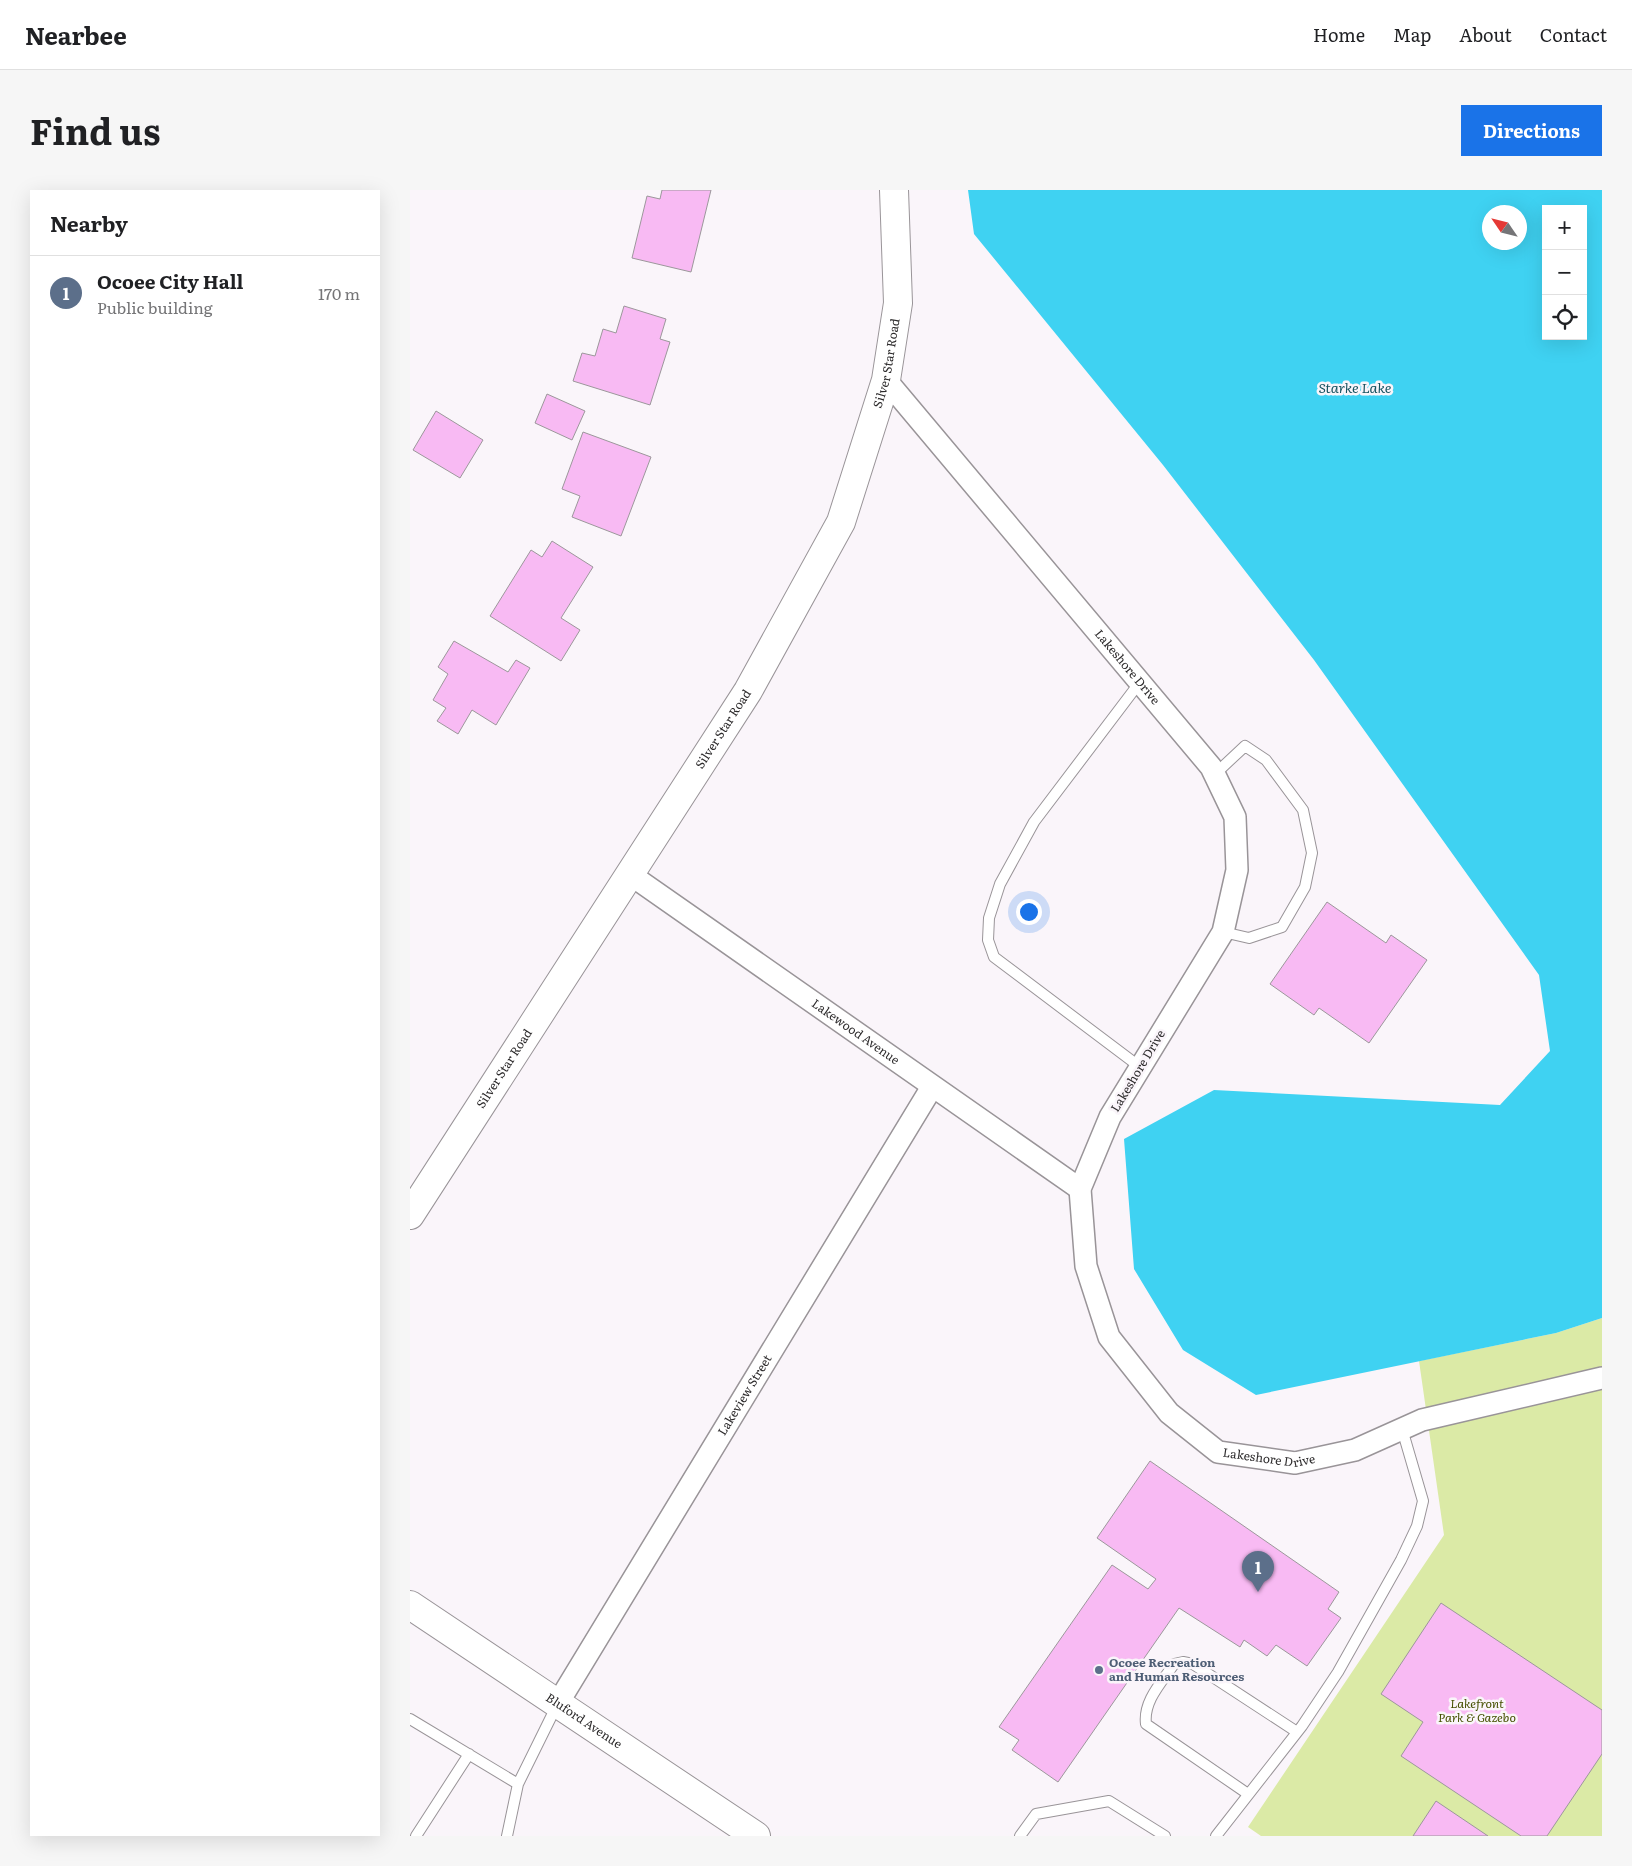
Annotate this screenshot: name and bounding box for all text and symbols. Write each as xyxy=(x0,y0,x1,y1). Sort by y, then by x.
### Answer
text: Nearbee xyxy=(25,17,127,52)
text: Home xyxy=(1313,21,1365,48)
text: Map xyxy=(1393,21,1431,48)
text: About xyxy=(1459,21,1512,48)
text: Contact xyxy=(1540,21,1607,48)
text: Find us xyxy=(30,104,160,156)
button: Directions xyxy=(1461,105,1602,156)
north arrow xyxy=(1482,205,1527,250)
map controls xyxy=(1542,205,1587,340)
button: + xyxy=(1542,205,1587,250)
text: Nearby xyxy=(50,207,128,238)
button: − xyxy=(1542,250,1587,295)
text: Ocoee City Hall xyxy=(97,267,243,295)
text: 1 xyxy=(63,281,69,305)
text: 170 m xyxy=(318,281,360,305)
text: Public building xyxy=(97,295,213,319)
button: locate xyxy=(1542,295,1587,340)
street label: Silver Star Road xyxy=(868,316,904,410)
water label: Starke Lake xyxy=(1319,377,1392,397)
street label: Lakeshore Drive xyxy=(1091,625,1165,708)
street label: Silver Star Road xyxy=(690,685,755,772)
your location xyxy=(1016,899,1042,925)
street label: Lakewood Avenue xyxy=(809,994,904,1068)
street label: Silver Star Road xyxy=(471,1024,536,1111)
street label: Lakeshore Drive xyxy=(1105,1026,1169,1115)
street label: Lakeview Street xyxy=(712,1351,776,1439)
street label: Lakeshore Drive xyxy=(1222,1443,1317,1471)
pin: 1 xyxy=(1242,1551,1274,1592)
place label: Ocoee Recreation and Human Resources xyxy=(1109,1653,1244,1685)
marker: Ocoee Recreation and Human Resources xyxy=(1093,1664,1105,1676)
street label: Bluford Avenue xyxy=(543,1688,626,1752)
park label: Lakefront Park & Gazebo xyxy=(1438,1694,1516,1726)

